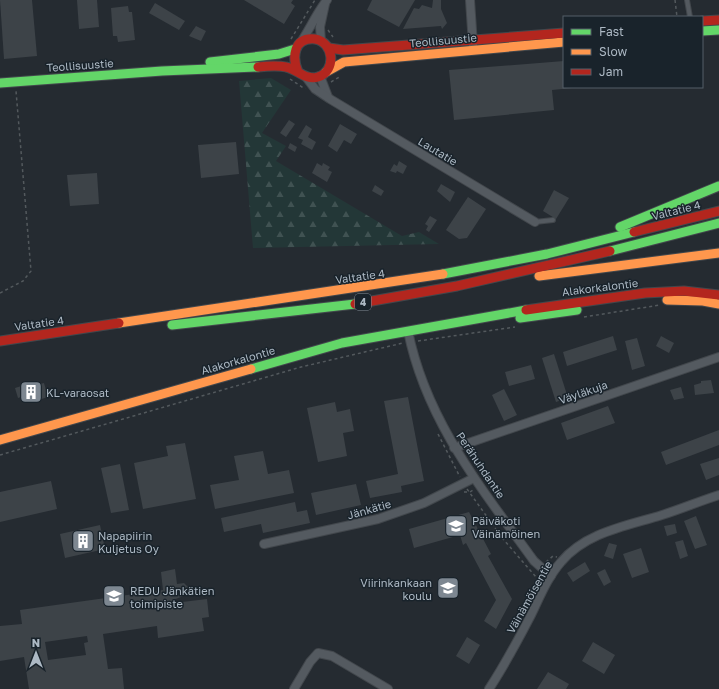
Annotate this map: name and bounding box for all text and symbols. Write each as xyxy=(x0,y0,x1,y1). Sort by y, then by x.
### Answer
legend xyxy=(563,16,703,88)
text: Fast xyxy=(599,24,624,39)
street label: Teollisuustie xyxy=(409,31,477,49)
text: Slow xyxy=(599,44,627,59)
street label: Teollisuustie xyxy=(46,56,114,74)
text: Jam xyxy=(599,64,623,79)
street label: Lautatie xyxy=(416,134,460,168)
street label: Valtatie 4 xyxy=(650,198,702,222)
street label: Valtatie 4 xyxy=(334,266,386,286)
street label: Alakorkalontie xyxy=(561,276,639,298)
road number: 4 xyxy=(355,294,371,310)
street label: Valtatie 4 xyxy=(13,313,65,333)
street label: Alakorkalontie xyxy=(199,343,277,377)
street label: Väyläkuja xyxy=(557,378,609,406)
building icon: KL-varaosat xyxy=(18,379,44,405)
place label: KL-varaosat xyxy=(46,386,109,399)
street label: Perähuhdantie xyxy=(454,429,508,501)
street label: Jänkätie xyxy=(346,497,392,521)
school or university icon: Päiväkoti Väinämöinen xyxy=(443,513,469,539)
place label: Päiväkoti Väinämöinen xyxy=(472,514,540,540)
building icon: Napapiirin Kuljetus Oy xyxy=(70,528,96,554)
place label: Napapiirin Kuljetus Oy xyxy=(98,529,159,555)
street label: Väinämöisentie xyxy=(504,558,554,636)
school or university icon: Viirinkankaan koulu xyxy=(435,575,461,601)
place label: Viirinkankaan koulu xyxy=(360,576,432,602)
school or university icon: REDU Jänkätien toimipiste xyxy=(101,583,127,609)
place label: REDU Jänkätien toimipiste xyxy=(130,584,214,610)
north arrow xyxy=(16,633,56,673)
text: N xyxy=(32,636,40,649)

